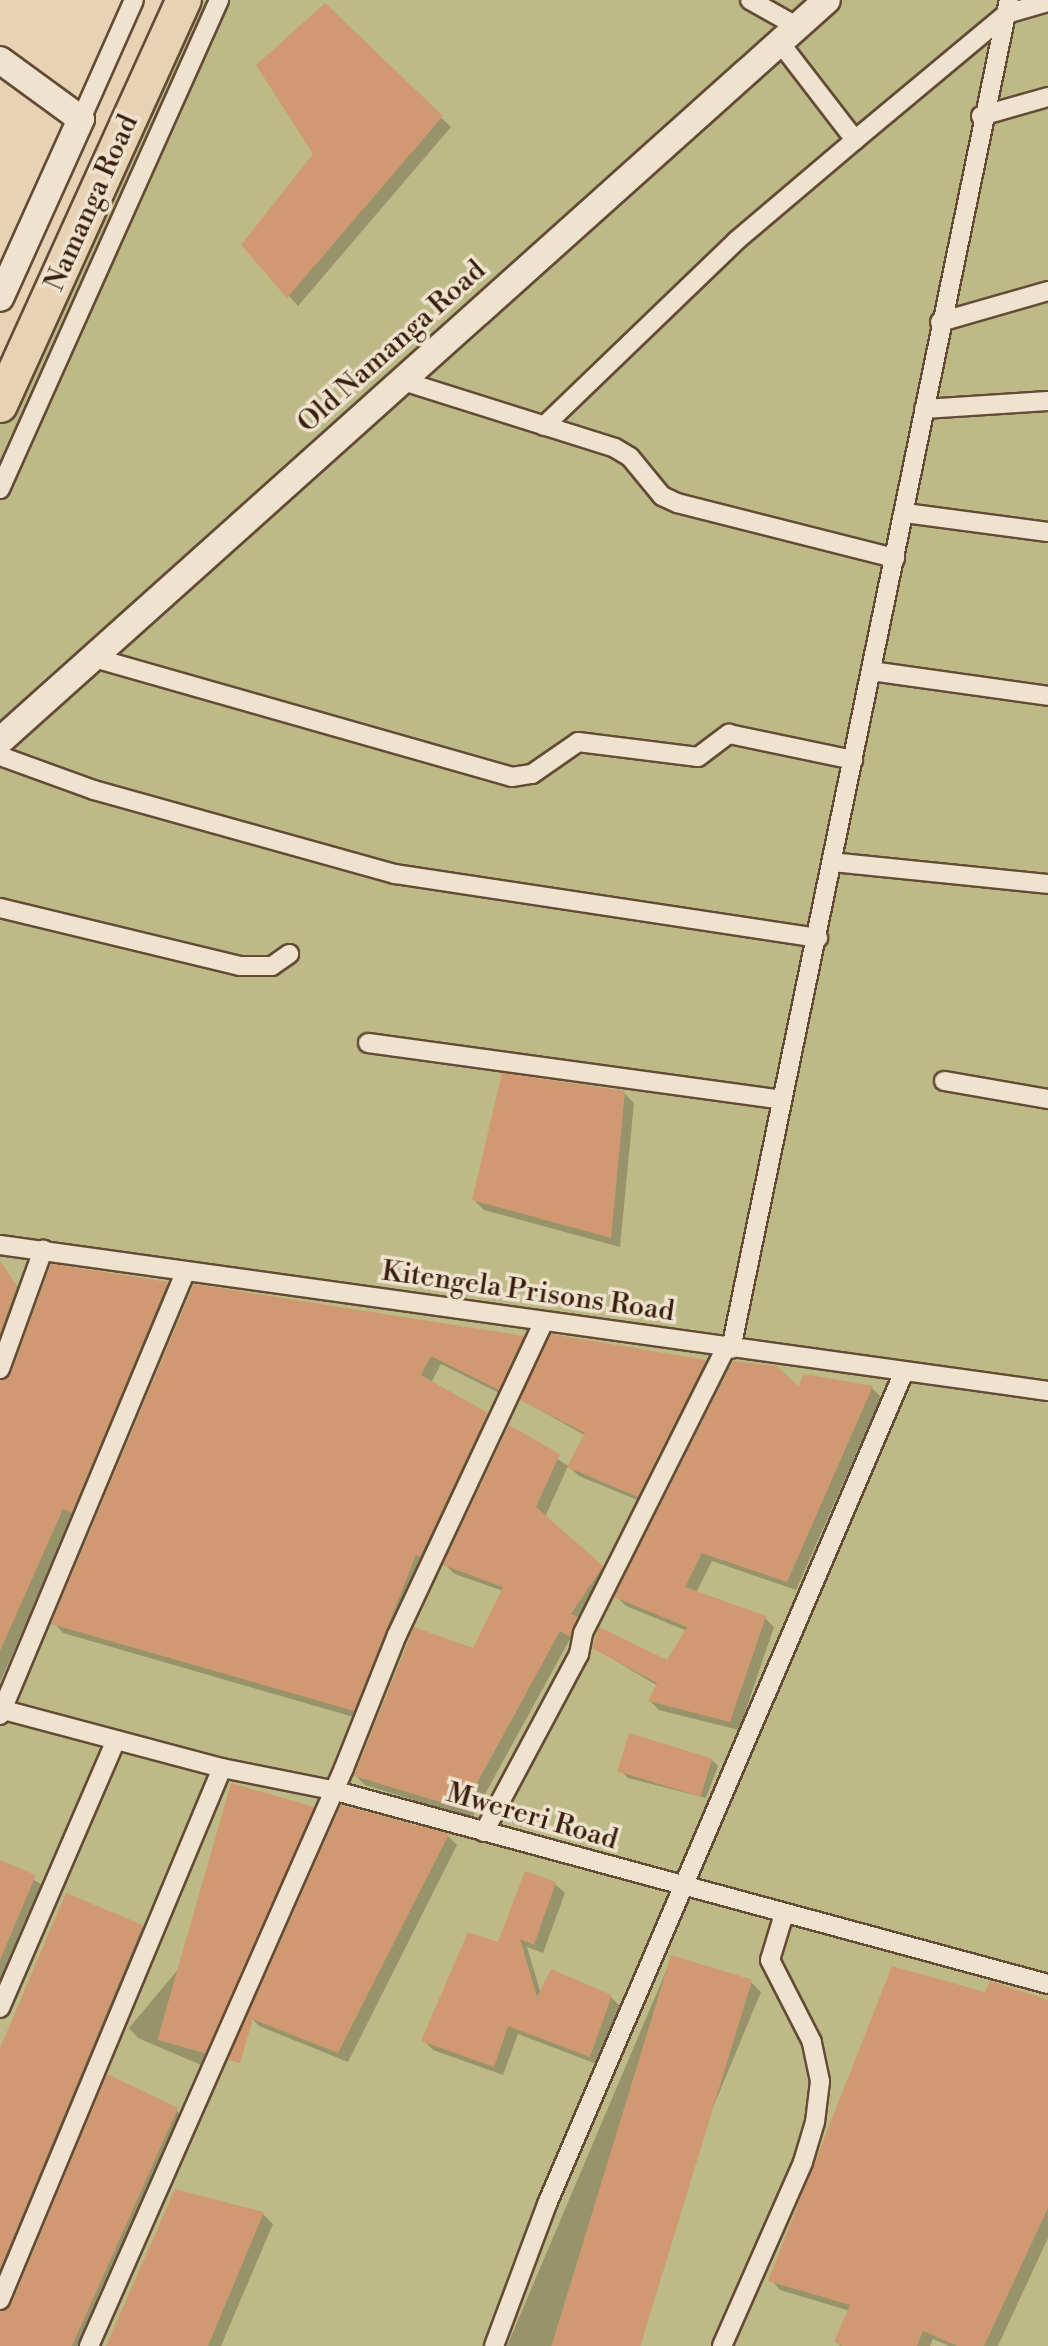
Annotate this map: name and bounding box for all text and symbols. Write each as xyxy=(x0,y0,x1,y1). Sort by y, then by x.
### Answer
street label: Namanga Road xyxy=(38,110,146,296)
street label: Old Namanga Road xyxy=(291,254,493,440)
street label: Kitengela Prisons Road xyxy=(380,1255,676,1329)
street label: Mwereri Road xyxy=(442,1777,622,1857)

